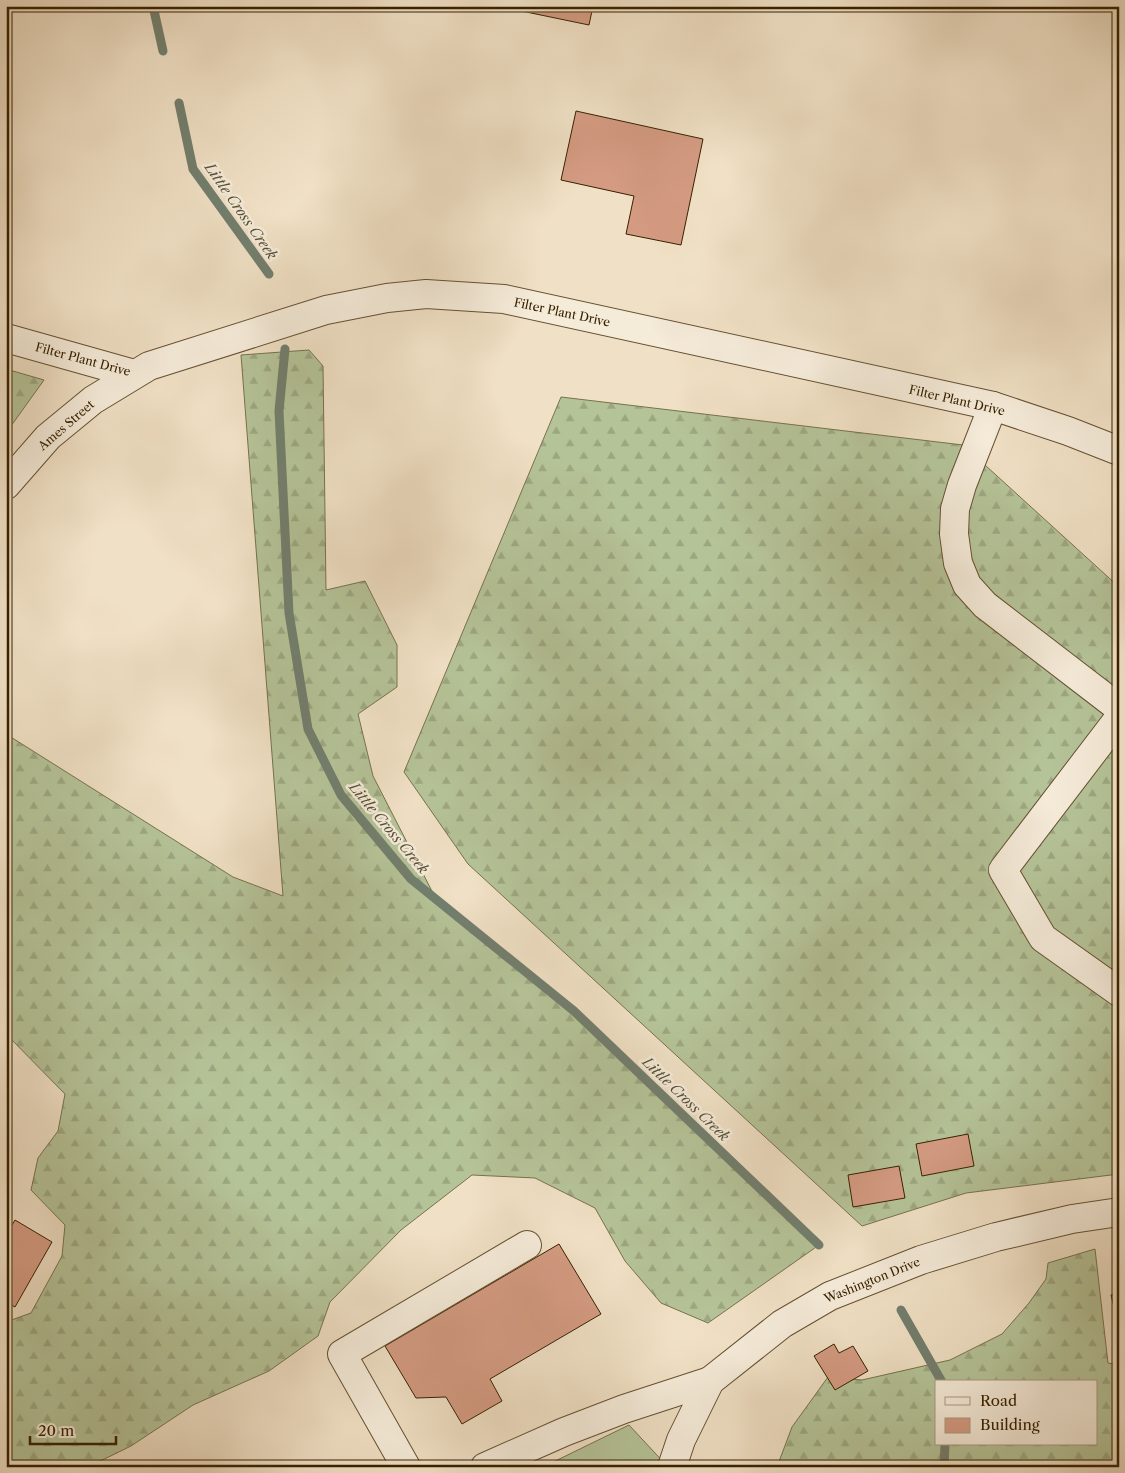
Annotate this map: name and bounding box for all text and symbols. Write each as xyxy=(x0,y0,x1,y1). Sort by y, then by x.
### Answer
water label: Little Cross Creek xyxy=(200,158,281,263)
street label: Filter Plant Drive xyxy=(513,294,612,330)
street label: Filter Plant Drive xyxy=(34,339,133,379)
street label: Filter Plant Drive xyxy=(908,382,1007,418)
street label: Ames Street xyxy=(34,396,98,454)
water label: Little Cross Creek xyxy=(345,778,433,878)
water label: Little Cross Creek xyxy=(638,1052,734,1146)
street label: Washington Drive xyxy=(821,1254,922,1306)
legend xyxy=(935,1380,1098,1446)
text: Road xyxy=(980,1391,1017,1410)
scale bar xyxy=(30,1413,116,1445)
text: Building xyxy=(980,1415,1040,1434)
text: 20 m xyxy=(38,1421,74,1440)

